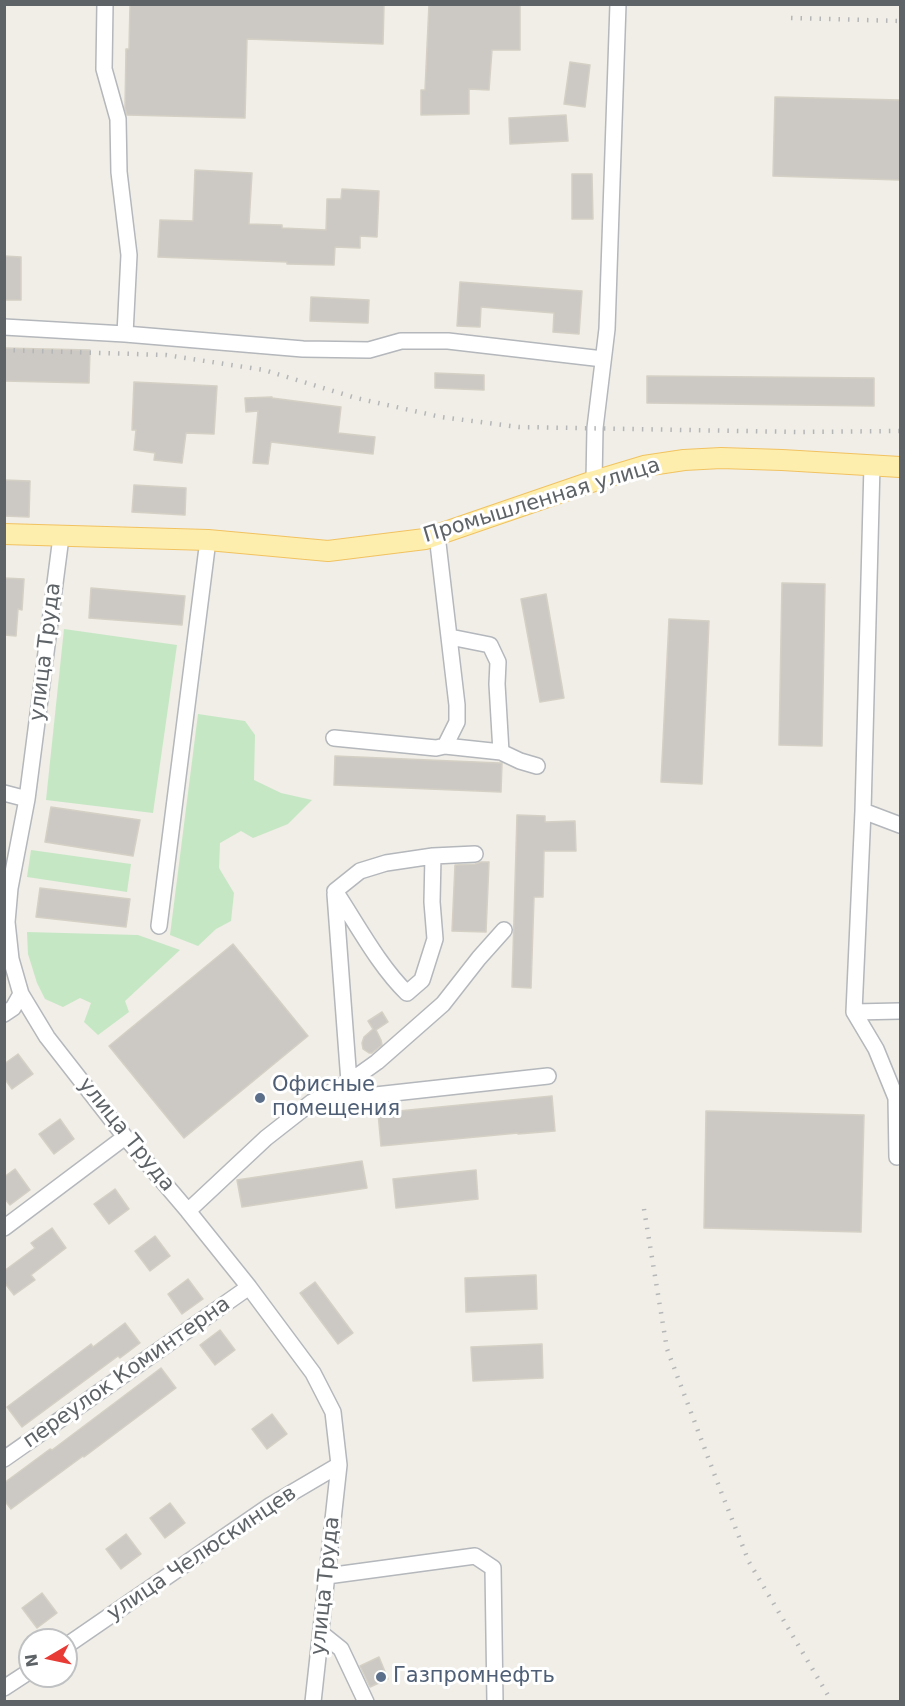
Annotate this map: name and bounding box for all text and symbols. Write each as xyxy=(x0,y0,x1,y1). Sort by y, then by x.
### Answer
street label: Промышленная улица xyxy=(421,453,663,549)
street label: улица Труда xyxy=(25,581,67,723)
street label: улица Труда xyxy=(72,1073,180,1197)
place label: Офисные помещения xyxy=(272,1073,400,1123)
marker: Офисные помещения xyxy=(253,1091,267,1105)
street label: переулок Коминтерна xyxy=(19,1292,235,1454)
street label: улица Челюскинцев xyxy=(103,1481,301,1627)
street label: улица Труда xyxy=(306,1515,346,1657)
north arrow xyxy=(18,1628,78,1688)
text: N xyxy=(21,1652,42,1669)
place label: Газпромнефть xyxy=(393,1664,555,1690)
marker: Газпромнефть xyxy=(374,1670,388,1684)

